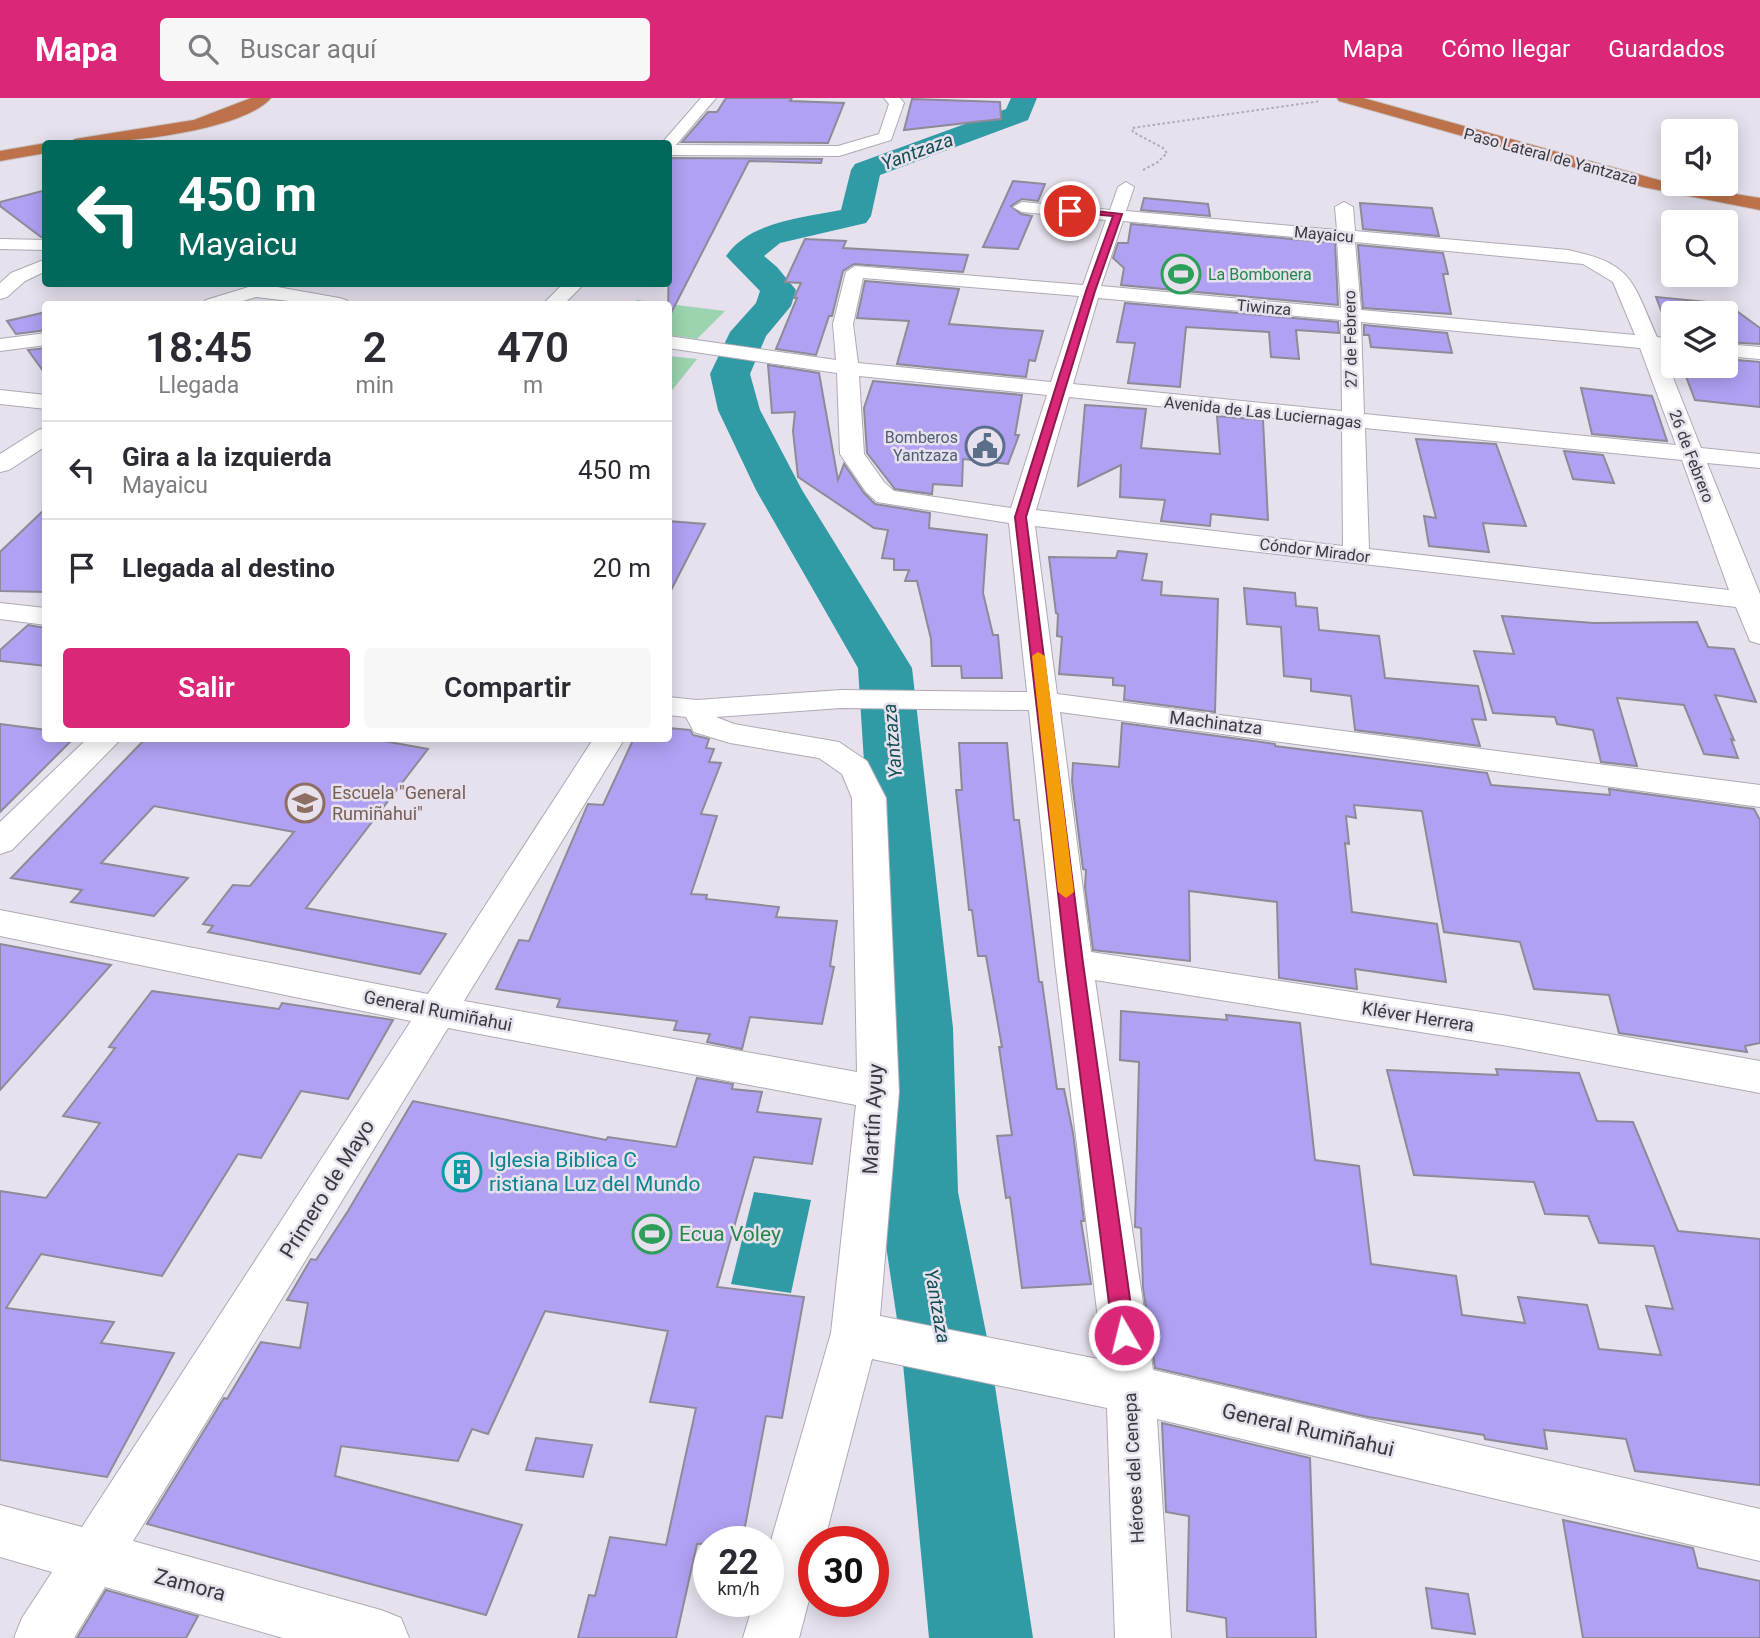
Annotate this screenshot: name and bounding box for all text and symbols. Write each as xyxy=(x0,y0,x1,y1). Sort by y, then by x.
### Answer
search box xyxy=(160,18,650,81)
text: Mapa xyxy=(35,30,118,69)
icon: search xyxy=(184,30,222,68)
text: Buscar aquí xyxy=(240,34,376,64)
text: Mapa xyxy=(1343,35,1403,63)
text: Cómo llegar xyxy=(1441,35,1570,63)
text: Guardados xyxy=(1608,35,1725,63)
map controls xyxy=(1661,119,1738,378)
button: sound xyxy=(1661,119,1738,196)
street label: Paso Lateral de Yantzaza xyxy=(1462,124,1640,189)
water label: Yantzaza xyxy=(878,128,956,175)
text: 450 m xyxy=(178,166,317,223)
icon: left xyxy=(63,168,154,259)
pin xyxy=(1040,181,1100,241)
icon: arrive xyxy=(1051,192,1089,230)
button: search xyxy=(1661,210,1738,287)
street label: Mayaicu xyxy=(1293,222,1355,247)
text: Mayaicu xyxy=(178,225,298,263)
sports icon: La Bombonera xyxy=(1160,253,1202,295)
place label: La Bombonera xyxy=(1208,265,1312,284)
street label: 27 de Febrero xyxy=(1340,290,1361,388)
street label: Tiwinza xyxy=(1236,296,1292,319)
button: layers xyxy=(1661,301,1738,378)
text: 18:45 xyxy=(145,323,252,372)
text: 2 xyxy=(363,323,387,372)
text: 470 xyxy=(497,323,569,372)
text: Llegada xyxy=(158,372,239,399)
text: min xyxy=(355,372,394,399)
text: m xyxy=(523,372,543,399)
street label: Avenida de Las Luciernagas xyxy=(1163,393,1363,432)
street label: 26 de Febrero xyxy=(1665,407,1718,505)
public building icon: Bomberos Yantzaza xyxy=(964,425,1006,467)
place label: Bomberos Yantzaza xyxy=(885,428,958,465)
text: Gira a la izquierda xyxy=(122,442,332,472)
icon: left xyxy=(63,451,101,489)
text: 450 m xyxy=(578,455,651,485)
text: Mayaicu xyxy=(122,472,208,499)
street label: Cóndor Mirador xyxy=(1259,534,1372,567)
icon: arrive xyxy=(63,549,101,587)
text: Llegada al destino xyxy=(122,553,335,583)
text: 20 m xyxy=(593,553,651,583)
button: Salir xyxy=(63,648,350,728)
button: Compartir xyxy=(364,648,651,728)
water label: Yantzaza xyxy=(878,703,907,779)
street label: Machinatza xyxy=(1168,706,1264,739)
school or university icon: Escuela "General Rumiñahui" xyxy=(284,782,326,824)
place label: Escuela "General Rumiñahui" xyxy=(332,782,466,824)
street label: General Rumiñahui xyxy=(362,986,514,1035)
street label: Kléver Herrera xyxy=(1360,997,1476,1036)
street label: Martín Ayuy xyxy=(858,1063,888,1175)
street label: Primero de Mayo xyxy=(275,1115,379,1263)
place label: Iglesia Biblica C ristiana Luz del Mundo xyxy=(489,1148,700,1196)
building icon: Iglesia Biblica C ristiana Luz del Mundo xyxy=(441,1151,483,1193)
sports icon: Ecua Voley xyxy=(631,1213,673,1255)
place label: Ecua Voley xyxy=(679,1222,781,1246)
water label: Yantzaza xyxy=(920,1267,955,1345)
position arrow xyxy=(1087,1298,1161,1372)
street label: Héroes del Cenepa xyxy=(1119,1392,1148,1544)
street label: General Rumiñahui xyxy=(1220,1399,1396,1461)
speed limit sign: 30 xyxy=(798,1526,889,1617)
text: 22 xyxy=(718,1542,759,1583)
street label: Zamora xyxy=(152,1564,228,1606)
text: km/h xyxy=(717,1578,760,1599)

